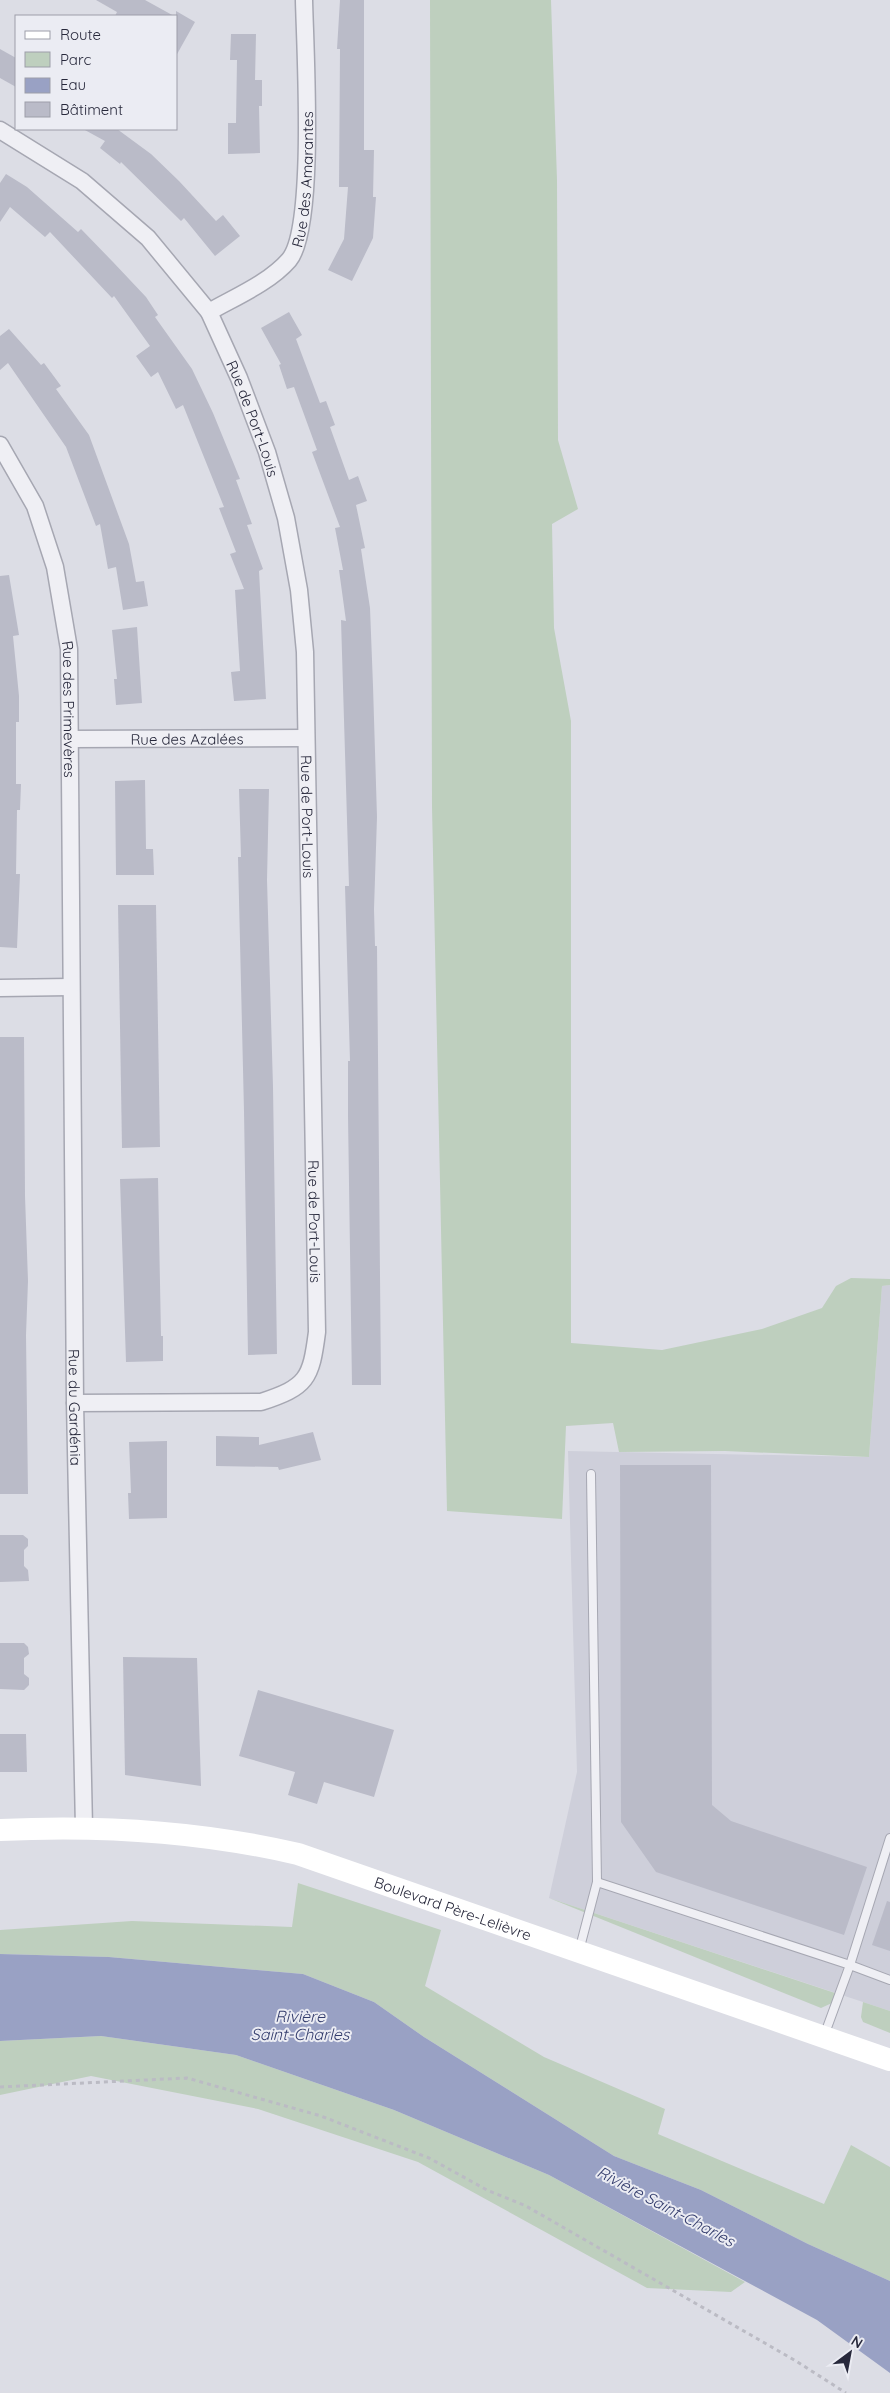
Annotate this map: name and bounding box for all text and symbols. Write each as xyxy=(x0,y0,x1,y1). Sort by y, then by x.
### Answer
legend xyxy=(15,15,178,130)
text: Route xyxy=(60,25,101,44)
text: Parc xyxy=(60,50,91,69)
text: Eau xyxy=(60,75,86,94)
text: Bâtiment xyxy=(60,100,123,119)
street label: Rue des Amarantes xyxy=(287,111,317,249)
street label: Rue de Port-Louis xyxy=(223,357,283,479)
street label: Rue des Primevères xyxy=(58,639,80,778)
street label: Rue des Azalées xyxy=(130,729,244,748)
street label: Rue de Port-Louis xyxy=(297,755,318,878)
street label: Rue de Port-Louis xyxy=(304,1160,326,1283)
street label: Rue du Gardénia xyxy=(65,1349,86,1466)
street label: Boulevard Père-Lelièvre xyxy=(372,1872,534,1944)
water label: Rivière Saint-Charles xyxy=(251,2006,351,2044)
water label: Rivière Saint-Charles xyxy=(594,2161,739,2251)
north arrow xyxy=(825,2328,875,2378)
text: N xyxy=(848,2332,866,2352)

